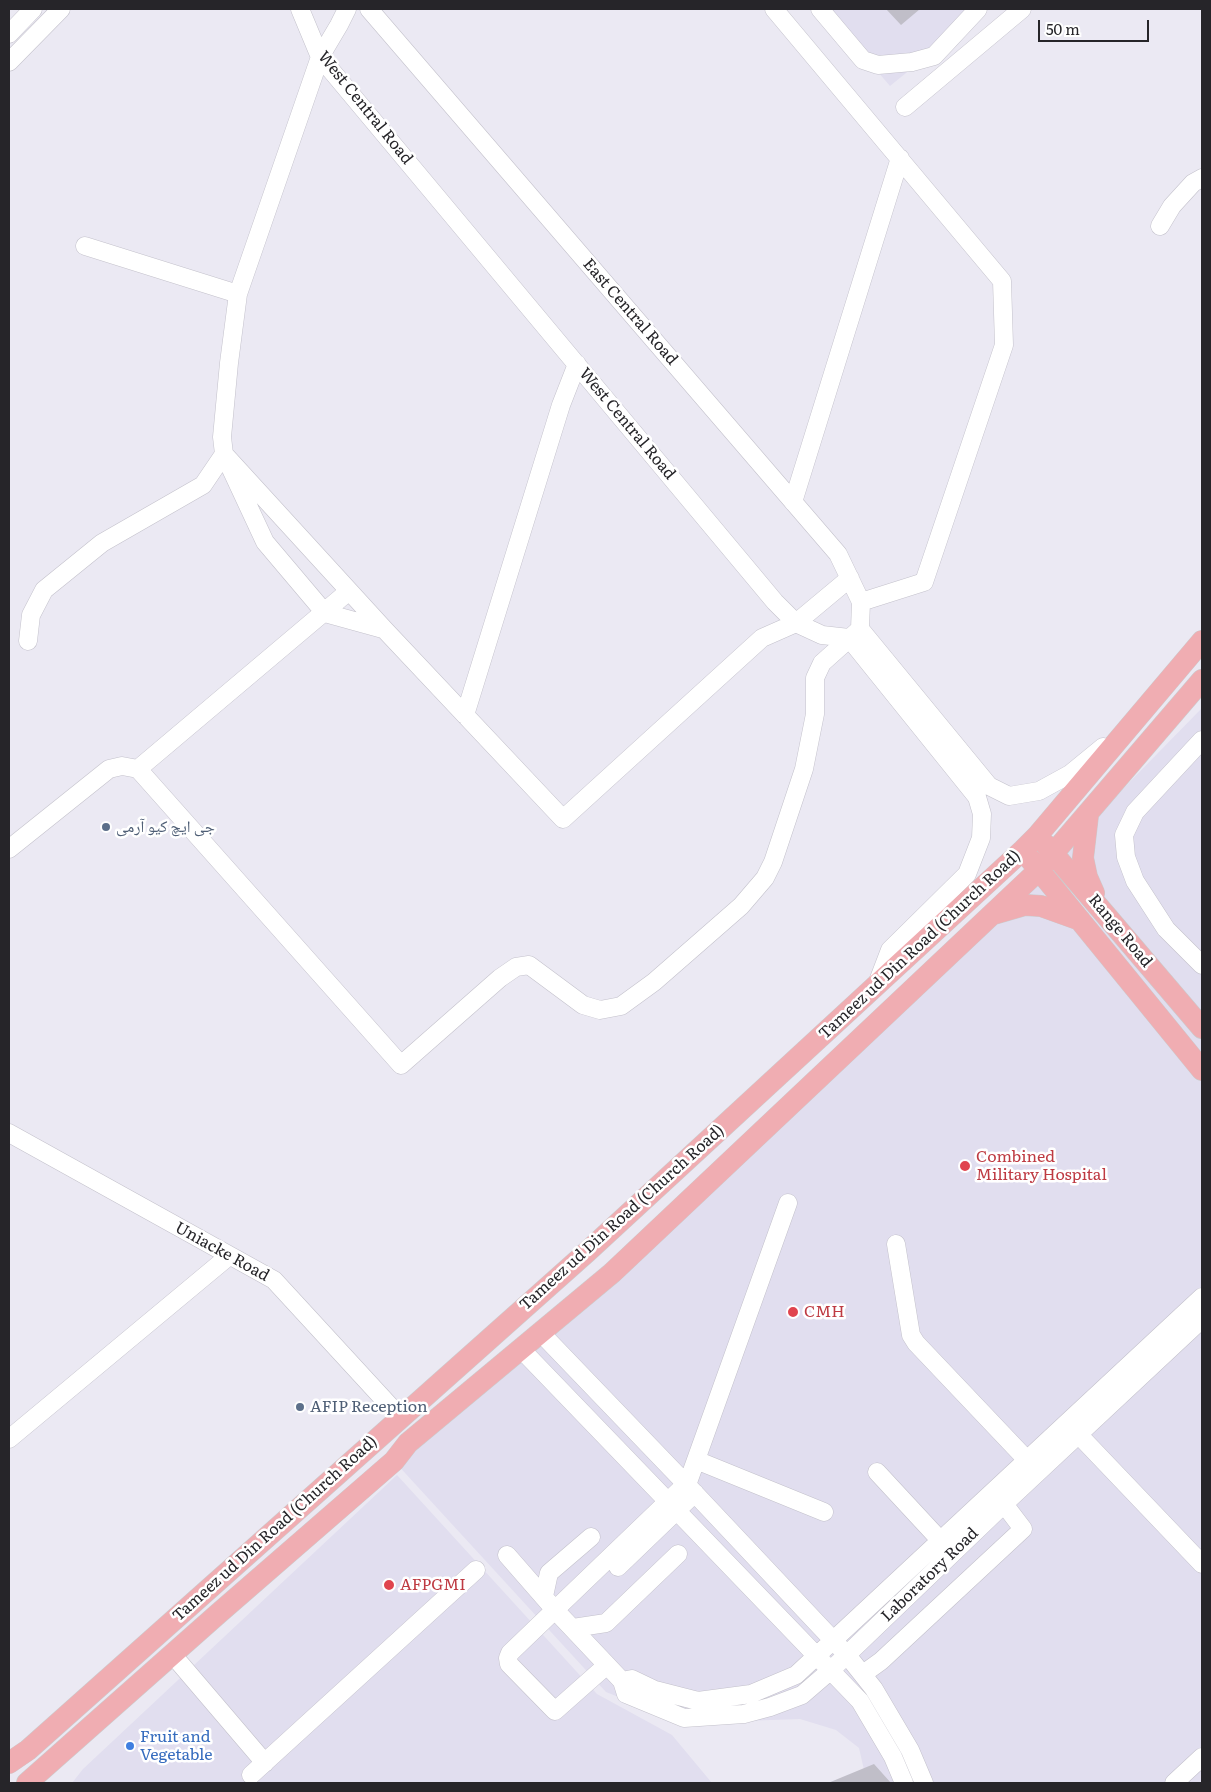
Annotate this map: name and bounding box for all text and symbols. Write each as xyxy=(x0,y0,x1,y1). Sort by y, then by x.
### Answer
scale bar xyxy=(1041,10,1152,42)
text: 50 m xyxy=(1046,17,1080,40)
street label: West Central Road xyxy=(313,48,417,168)
street label: East Central Road xyxy=(579,255,681,369)
street label: West Central Road xyxy=(575,364,679,484)
place label: جی ایچ کیو آرمی xyxy=(116,817,215,837)
marker: جی ایچ کیو آرمی xyxy=(100,821,112,833)
street label: Tameez ud Din Road (Church Road) xyxy=(815,846,1025,1044)
street label: Range Road xyxy=(1084,891,1156,971)
street label: Tameez ud Din Road (Church Road) xyxy=(516,1121,728,1315)
place label: Combined Military Hospital xyxy=(976,1147,1107,1185)
marker: Combined Military Hospital xyxy=(958,1159,972,1173)
street label: Uniacke Road xyxy=(171,1218,273,1286)
place label: CMH xyxy=(804,1302,845,1322)
marker: CMH xyxy=(786,1305,800,1319)
place label: AFIP Reception xyxy=(310,1397,428,1417)
marker: AFIP Reception xyxy=(294,1401,306,1413)
street label: Tameez ud Din Road (Church Road) xyxy=(169,1432,381,1626)
street label: Laboratory Road xyxy=(878,1524,982,1626)
place label: AFPGMI xyxy=(400,1575,466,1595)
marker: AFPGMI xyxy=(382,1578,396,1592)
place label: Fruit and Vegetable xyxy=(140,1727,213,1765)
marker: Fruit and Vegetable xyxy=(124,1740,136,1752)

